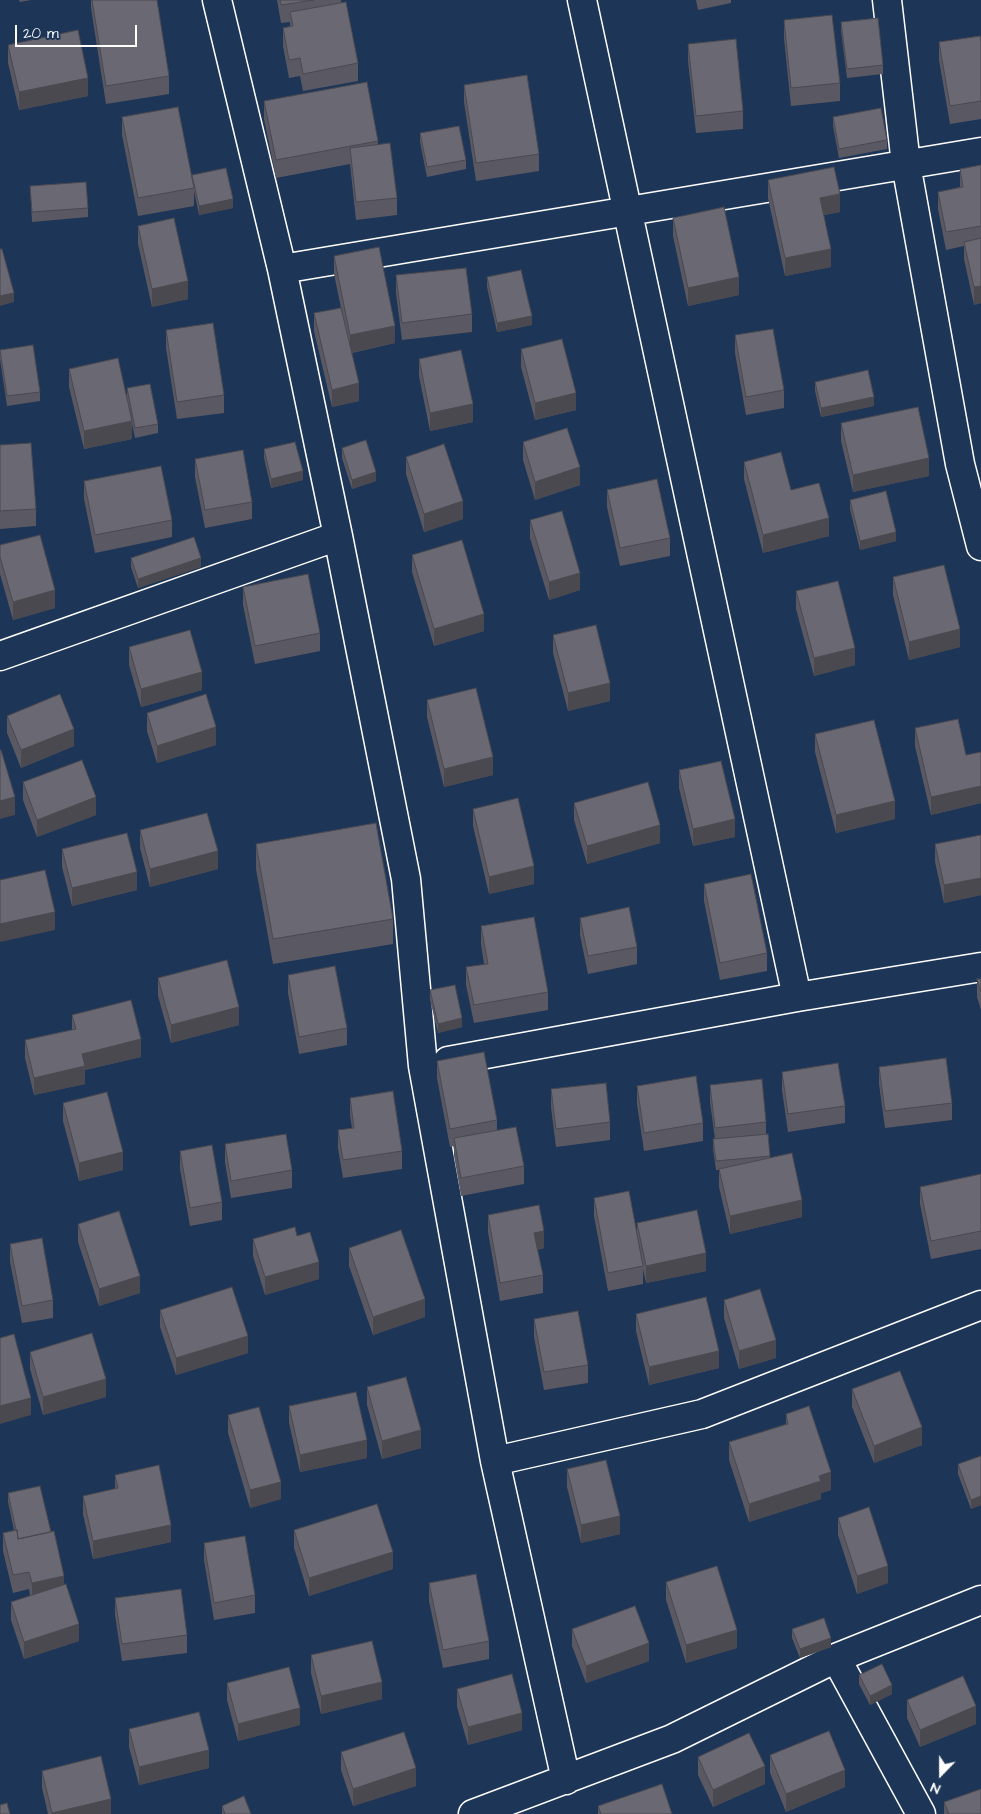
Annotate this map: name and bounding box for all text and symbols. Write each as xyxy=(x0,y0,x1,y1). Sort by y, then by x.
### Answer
scale bar xyxy=(18,15,140,47)
text: 20 m xyxy=(23,23,59,44)
north arrow xyxy=(916,1749,966,1799)
text: N xyxy=(928,1777,943,1799)

